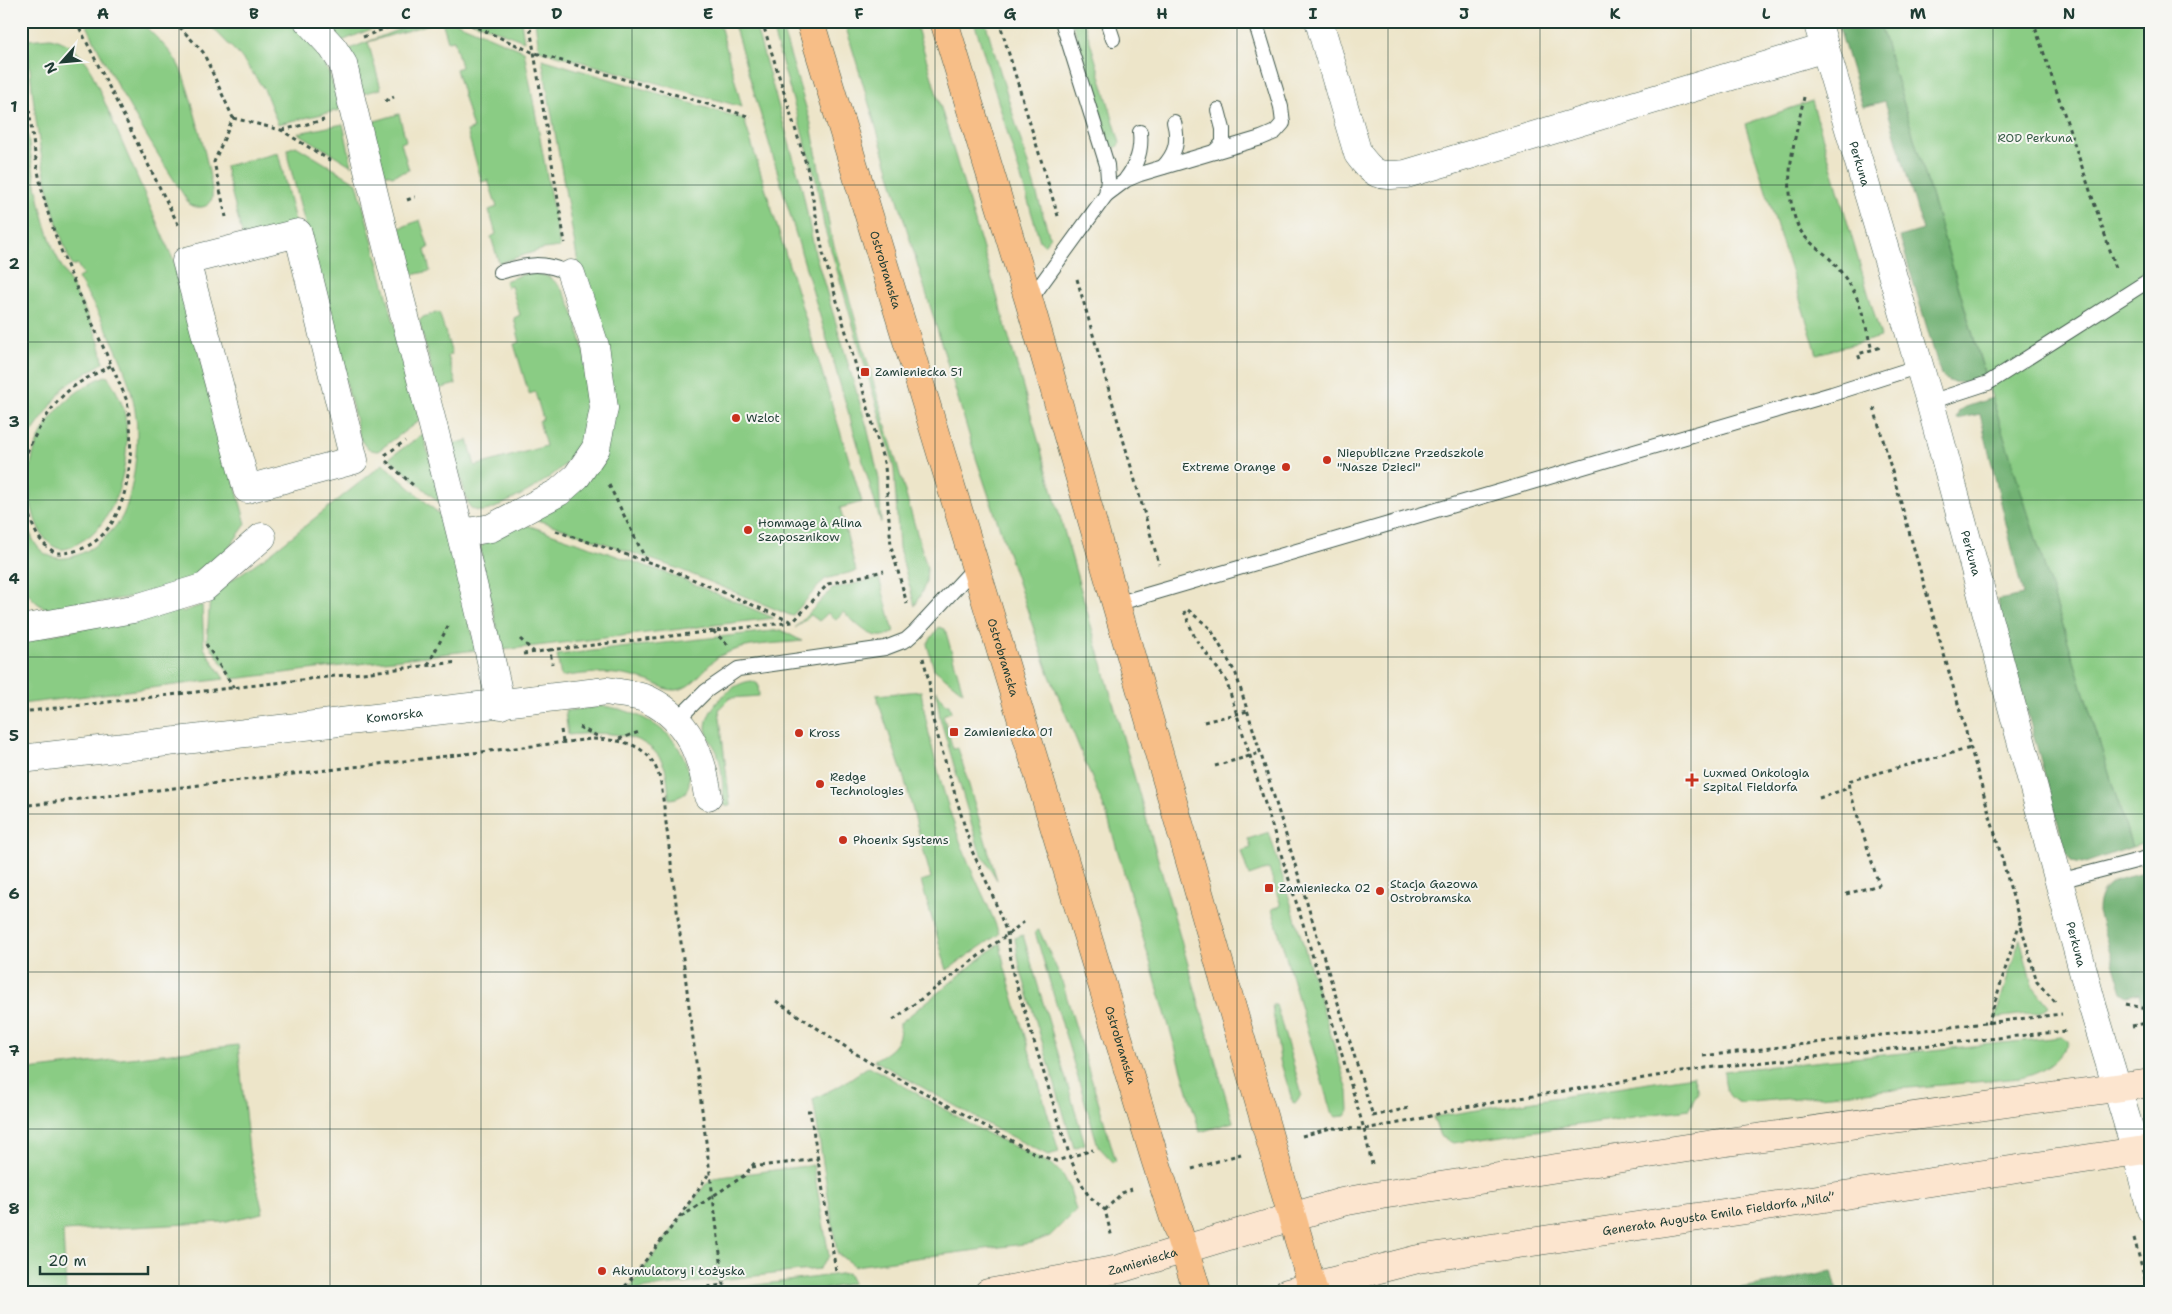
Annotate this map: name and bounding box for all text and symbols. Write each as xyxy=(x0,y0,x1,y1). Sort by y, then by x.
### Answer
text: A xyxy=(97,3,109,24)
text: B xyxy=(249,3,259,24)
text: C xyxy=(401,3,411,24)
text: D xyxy=(551,3,563,24)
text: E xyxy=(703,3,713,24)
text: F xyxy=(854,3,864,24)
text: G xyxy=(1004,3,1017,24)
text: H xyxy=(1156,3,1168,24)
text: I xyxy=(1309,3,1318,24)
text: J xyxy=(1459,3,1469,24)
text: K xyxy=(1610,3,1621,24)
text: L xyxy=(1762,3,1771,24)
text: M xyxy=(1910,3,1927,24)
text: N xyxy=(2063,3,2075,24)
north arrow xyxy=(38,38,88,88)
text: N xyxy=(40,59,61,77)
text: 1 xyxy=(10,96,18,117)
park label: ROD Perkuna xyxy=(1997,130,2073,146)
street label: Perkuna xyxy=(1845,139,1874,189)
street label: Ostrobramska xyxy=(866,229,905,311)
text: 2 xyxy=(8,253,20,274)
place label: Zamieniecka 51 xyxy=(875,364,962,380)
marker: Zamieniecka 51 xyxy=(859,366,871,378)
place label: Wzlot xyxy=(746,410,780,426)
text: 3 xyxy=(8,411,20,432)
marker: Wzlot xyxy=(730,412,742,424)
place label: Niepubliczne Przedszkole "Nasze Dzieci" xyxy=(1337,445,1484,475)
marker: Niepubliczne Przedszkole "Nasze Dzieci" xyxy=(1321,454,1333,466)
place label: Extreme Orange xyxy=(1182,459,1276,475)
marker: Extreme Orange xyxy=(1280,461,1292,473)
place label: Hommage à Alina Szaposznikow xyxy=(758,515,862,545)
marker: Hommage à Alina Szaposznikow xyxy=(742,524,754,536)
street label: Perkuna xyxy=(1957,529,1985,578)
text: 4 xyxy=(8,568,20,589)
street label: Ostrobramska xyxy=(984,616,1022,699)
street label: Komorska xyxy=(365,704,424,727)
place label: Zamieniecka 01 xyxy=(964,724,1053,740)
text: 5 xyxy=(9,725,19,746)
place label: Kross xyxy=(809,725,840,741)
marker: Zamieniecka 01 xyxy=(948,726,960,738)
marker: Kross xyxy=(793,727,805,739)
place label: Luxmed Onkologia Szpital Fieldorfa xyxy=(1703,765,1810,795)
place label: Redge Technologies xyxy=(830,769,904,799)
marker: Luxmed Onkologia Szpital Fieldorfa xyxy=(1685,773,1699,787)
marker: Redge Technologies xyxy=(814,778,826,790)
place label: Phoenix Systems xyxy=(853,832,949,848)
marker: Phoenix Systems xyxy=(837,834,849,846)
place label: Stacja Gazowa Ostrobramska xyxy=(1390,876,1478,906)
place label: Zamieniecka 02 xyxy=(1279,880,1371,896)
marker: Zamieniecka 02 xyxy=(1263,882,1275,894)
text: 6 xyxy=(8,883,20,904)
marker: Stacja Gazowa Ostrobramska xyxy=(1374,885,1386,897)
street label: Perkuna xyxy=(2062,920,2090,969)
street label: Ostrobramska xyxy=(1101,1004,1140,1087)
text: 7 xyxy=(8,1040,20,1061)
street label: Generała Augusta Emila Fieldorfa „Nila” xyxy=(1601,1189,1835,1239)
text: 8 xyxy=(8,1198,20,1219)
scale bar xyxy=(40,1244,148,1276)
street label: Zamieniecka xyxy=(1107,1244,1180,1279)
text: 20 m xyxy=(48,1251,87,1271)
place label: Akumulatory i Łożyska xyxy=(612,1263,745,1279)
marker: Akumulatory i Łożyska xyxy=(596,1265,608,1277)

